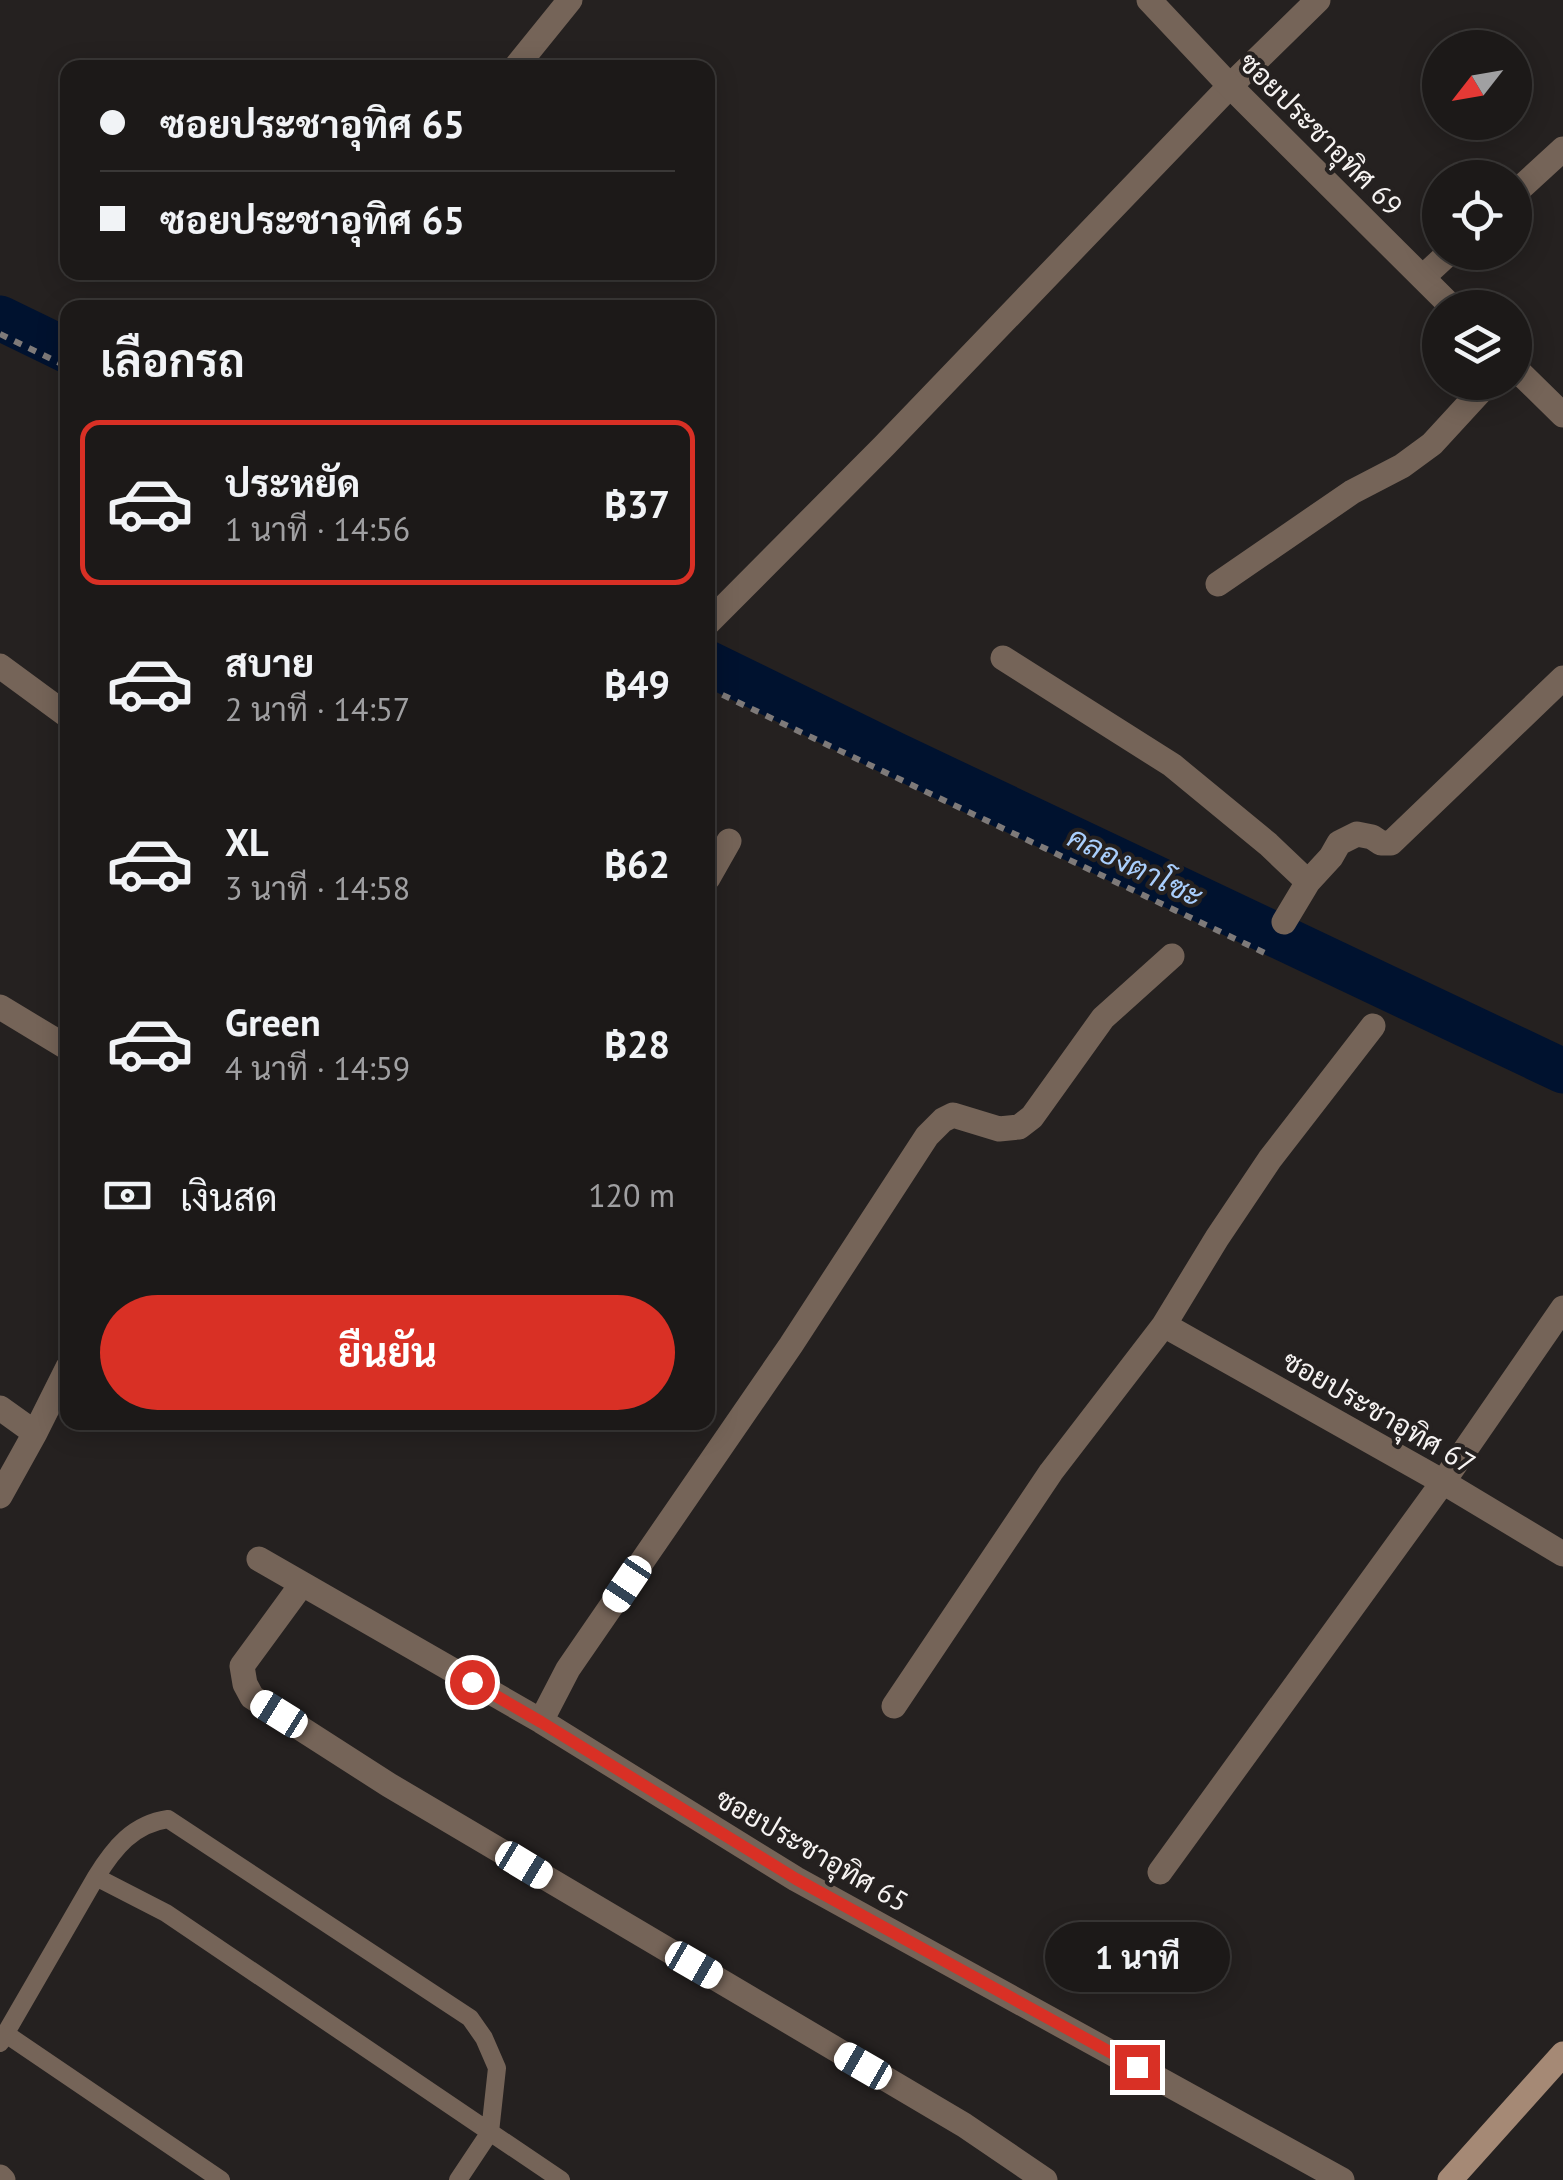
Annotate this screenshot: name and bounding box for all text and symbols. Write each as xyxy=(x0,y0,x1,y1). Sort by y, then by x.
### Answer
north arrow xyxy=(1422,30,1532,140)
map controls xyxy=(1422,30,1532,400)
street label: ซอยประชาอุทิศ 69 xyxy=(1230,44,1411,225)
text: ซอยประชาอุทิศ 65 xyxy=(160,99,465,148)
button: locate xyxy=(1422,160,1532,270)
text: ซอยประชาอุทิศ 65 xyxy=(160,195,465,244)
button: layers xyxy=(1422,290,1532,400)
text: เลือกรถ xyxy=(100,331,245,389)
icon: car xyxy=(105,458,195,548)
text: ประหยัด xyxy=(225,458,360,507)
text: ฿37 xyxy=(604,479,670,528)
text: 1 นาที · 14:56 xyxy=(225,508,410,550)
icon: car xyxy=(105,638,195,728)
text: สบาย xyxy=(225,638,314,687)
text: ฿49 xyxy=(604,659,670,708)
text: 2 นาที · 14:57 xyxy=(225,688,410,730)
water label: คลองตาโซะ xyxy=(1062,816,1210,915)
text: XL xyxy=(225,817,269,866)
icon: car xyxy=(105,818,195,908)
text: ฿62 xyxy=(604,839,670,888)
text: 3 นาที · 14:58 xyxy=(225,867,410,909)
text: Green xyxy=(225,997,321,1046)
icon: car xyxy=(105,998,195,1088)
text: ฿28 xyxy=(604,1019,670,1068)
text: 4 นาที · 14:59 xyxy=(225,1047,410,1089)
icon: cash xyxy=(100,1168,155,1223)
text: เงินสด xyxy=(180,1172,278,1221)
text: 120 m xyxy=(588,1174,675,1216)
button: ยืนยัน xyxy=(100,1295,675,1410)
street label: ซอยประชาอุทิศ 67 xyxy=(1275,1341,1482,1484)
car xyxy=(598,1551,656,1617)
route start xyxy=(450,1660,495,1705)
car xyxy=(246,1685,312,1743)
street label: ซอยประชาอุทิศ 65 xyxy=(708,1779,915,1922)
car xyxy=(491,1837,557,1893)
callout: 1 นาที xyxy=(1044,1922,1230,1992)
text: 1 นาที xyxy=(1095,1936,1180,1978)
car xyxy=(661,1937,727,1993)
car xyxy=(830,2038,896,2094)
route end xyxy=(1115,2045,1160,2090)

